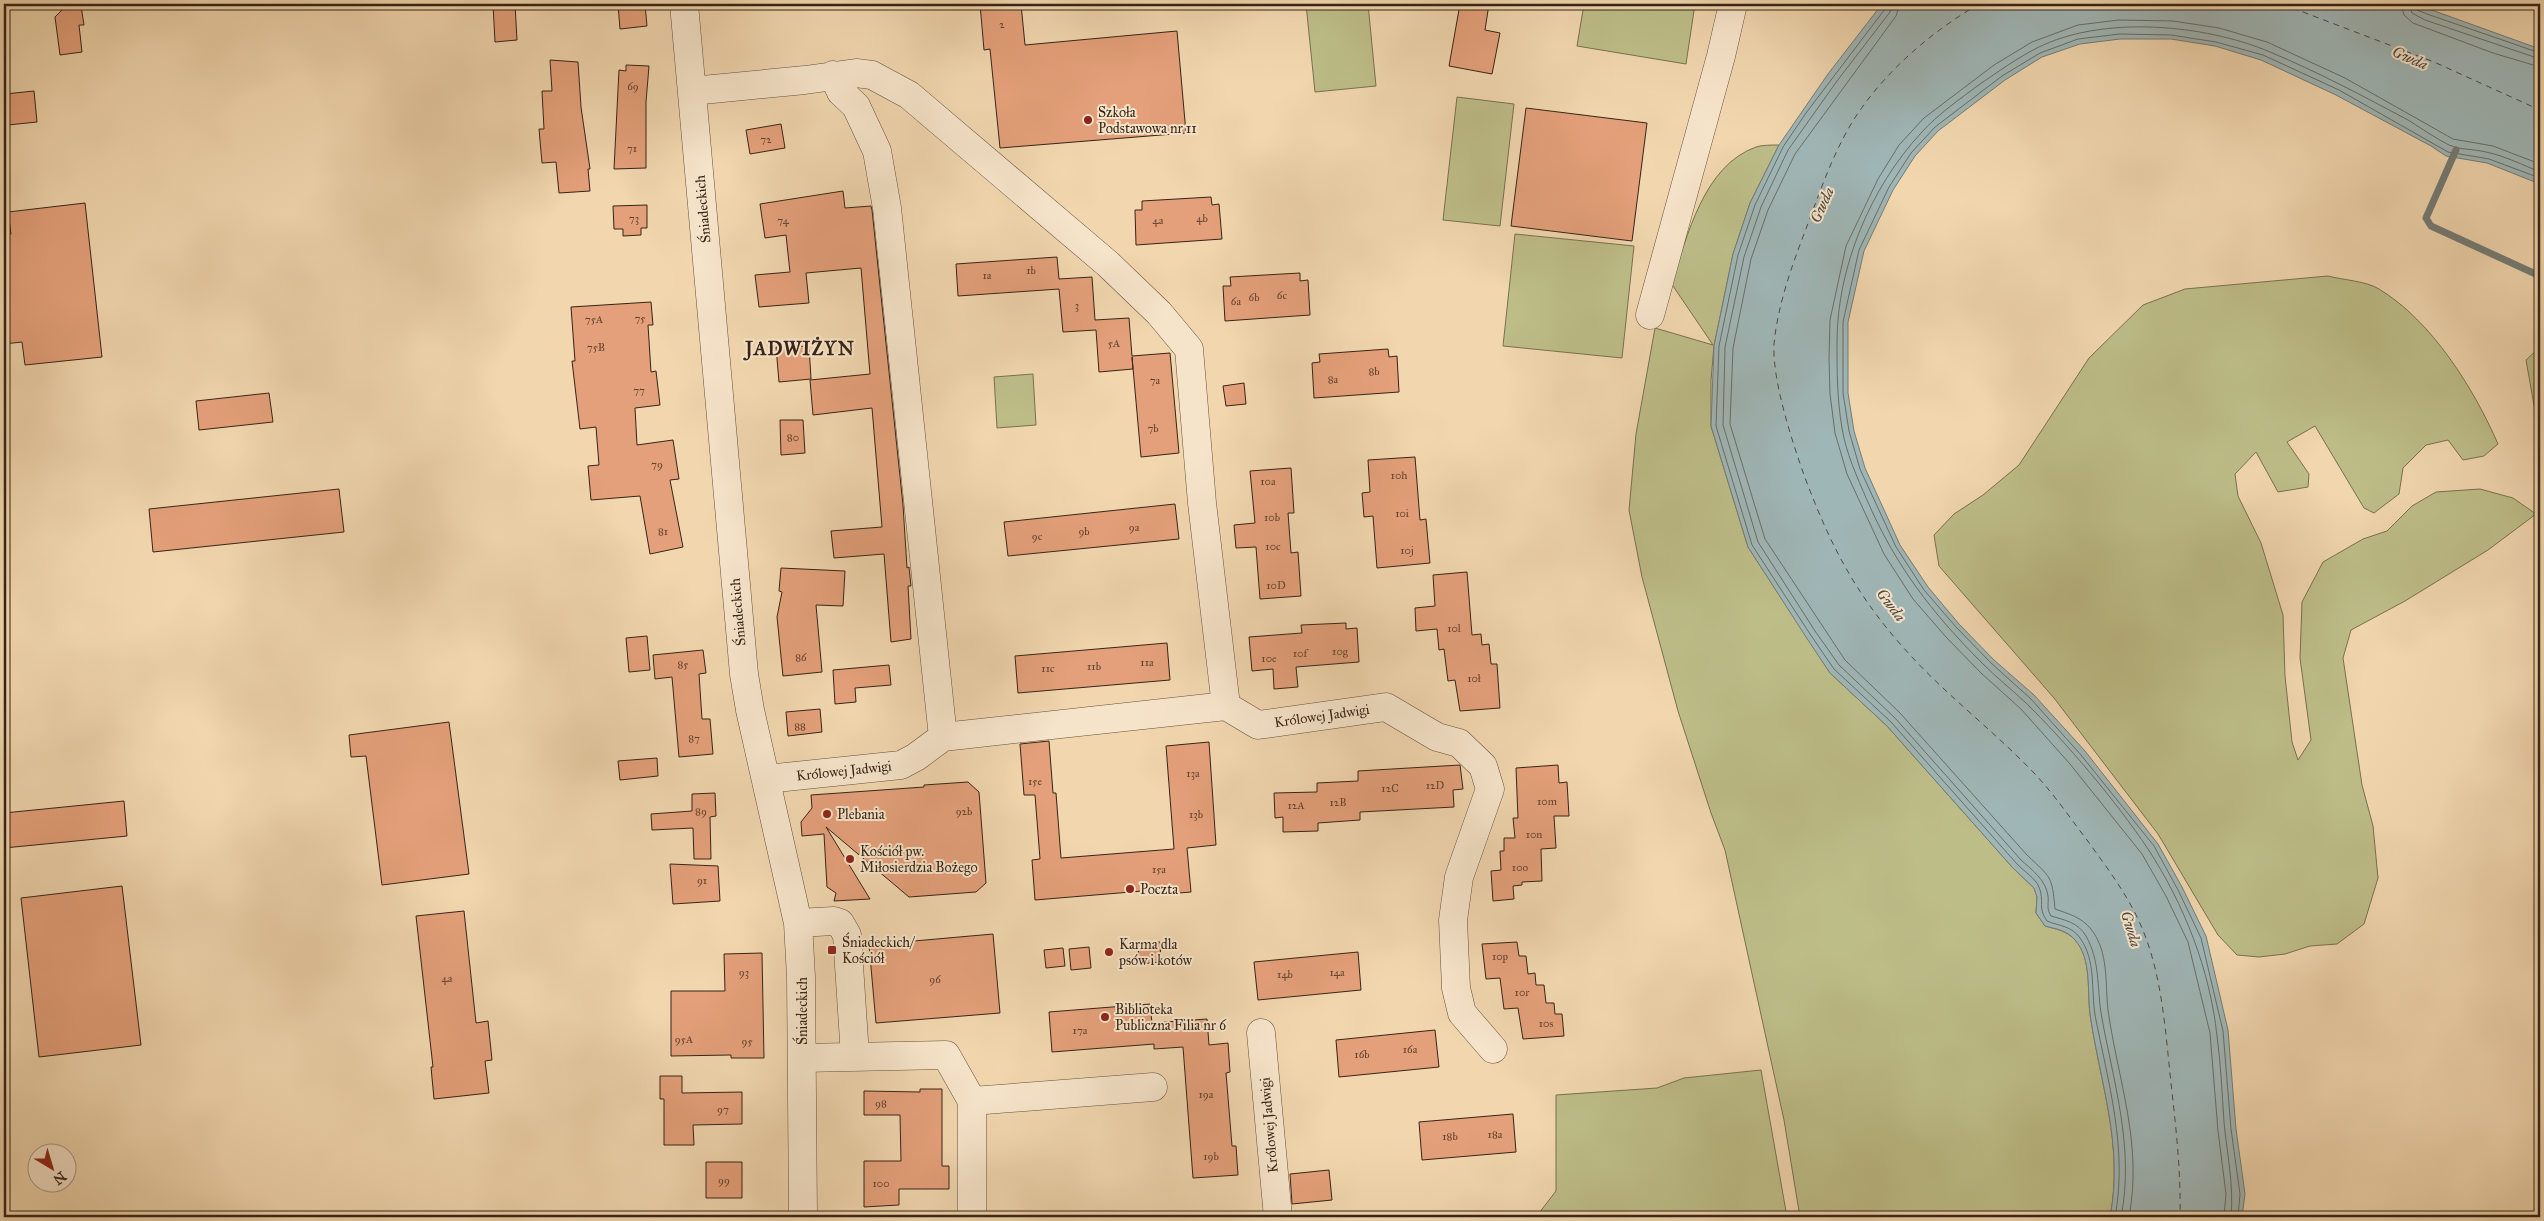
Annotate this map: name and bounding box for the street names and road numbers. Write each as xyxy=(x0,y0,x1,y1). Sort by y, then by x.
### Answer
street label: Śniadeckich xyxy=(690,174,714,244)
street label: Śniadeckich xyxy=(725,577,749,647)
street label: Królowej Jadwigi xyxy=(1273,701,1371,732)
street label: Królowej Jadwigi xyxy=(795,758,893,785)
street label: Śniadeckich xyxy=(792,977,811,1045)
street label: Królowej Jadwigi xyxy=(1256,1076,1283,1174)

